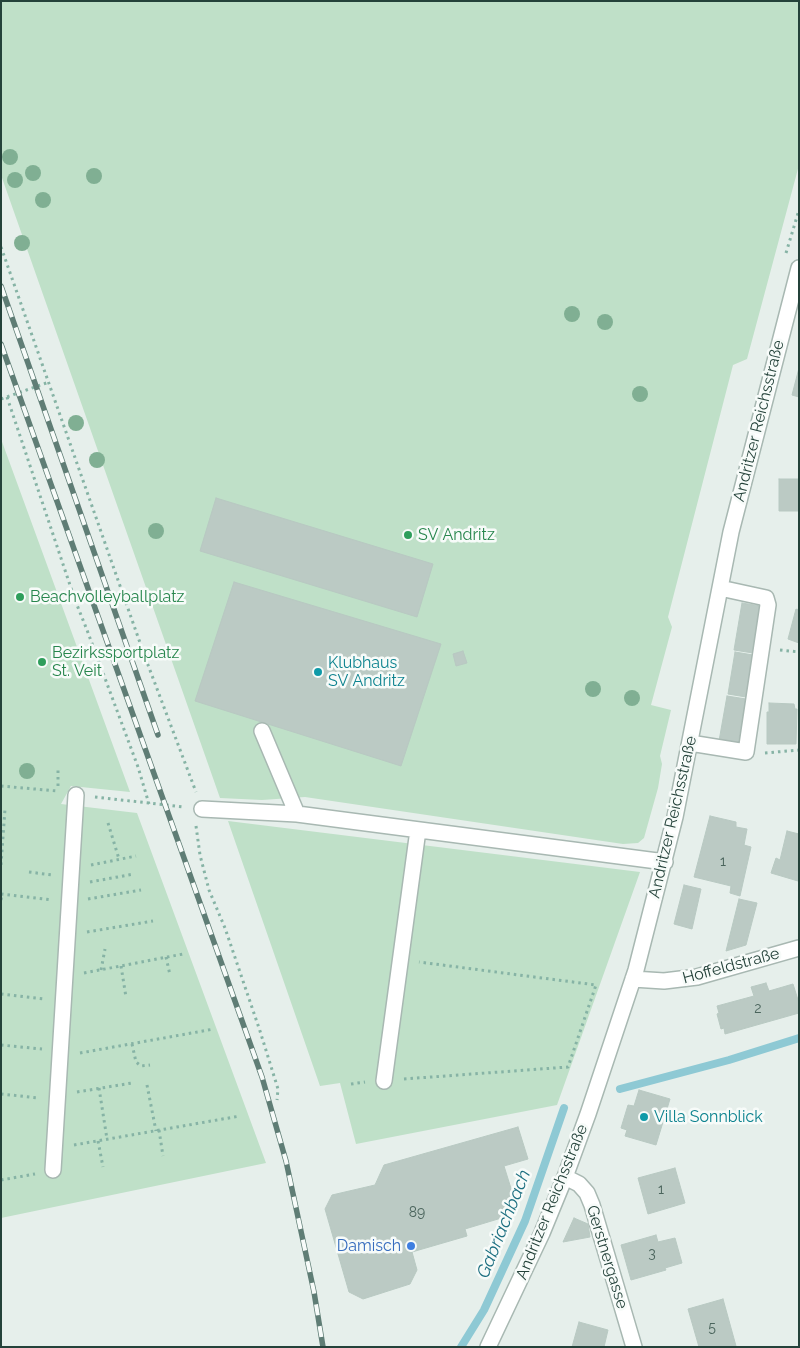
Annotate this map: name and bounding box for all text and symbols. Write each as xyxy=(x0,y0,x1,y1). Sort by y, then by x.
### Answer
street label: Andritzer Reichsstraße xyxy=(730,338,788,504)
place label: SV Andritz xyxy=(418,525,495,545)
marker: SV Andritz xyxy=(402,529,414,541)
place label: Beachvolleyballplatz xyxy=(30,587,184,607)
marker: Beachvolleyballplatz xyxy=(14,591,26,603)
place label: Bezirkssportplatz St. Veit xyxy=(52,643,179,681)
place label: Klubhaus SV Andritz xyxy=(328,653,405,691)
marker: Bezirkssportplatz St. Veit xyxy=(36,656,48,668)
marker: Klubhaus SV Andritz xyxy=(312,666,324,678)
street label: Andritzer Reichsstraße xyxy=(645,734,701,900)
house number: 1 xyxy=(720,854,726,870)
street label: Hoffeldstraße xyxy=(681,944,781,988)
house number: 2 xyxy=(754,1001,762,1017)
place label: Villa Sonnblick xyxy=(654,1107,763,1127)
marker: Villa Sonnblick xyxy=(638,1111,650,1123)
street label: Andritzer Reichsstraße xyxy=(512,1122,592,1282)
water label: Gabriachbach xyxy=(472,1167,536,1281)
house number: 1 xyxy=(658,1182,664,1198)
street label: Gerstnergasse xyxy=(582,1203,632,1311)
house number: 89 xyxy=(409,1205,425,1221)
place label: Damisch xyxy=(337,1236,401,1256)
marker: Damisch xyxy=(405,1240,417,1252)
house number: 3 xyxy=(648,1246,656,1262)
house number: 5 xyxy=(708,1320,716,1336)

